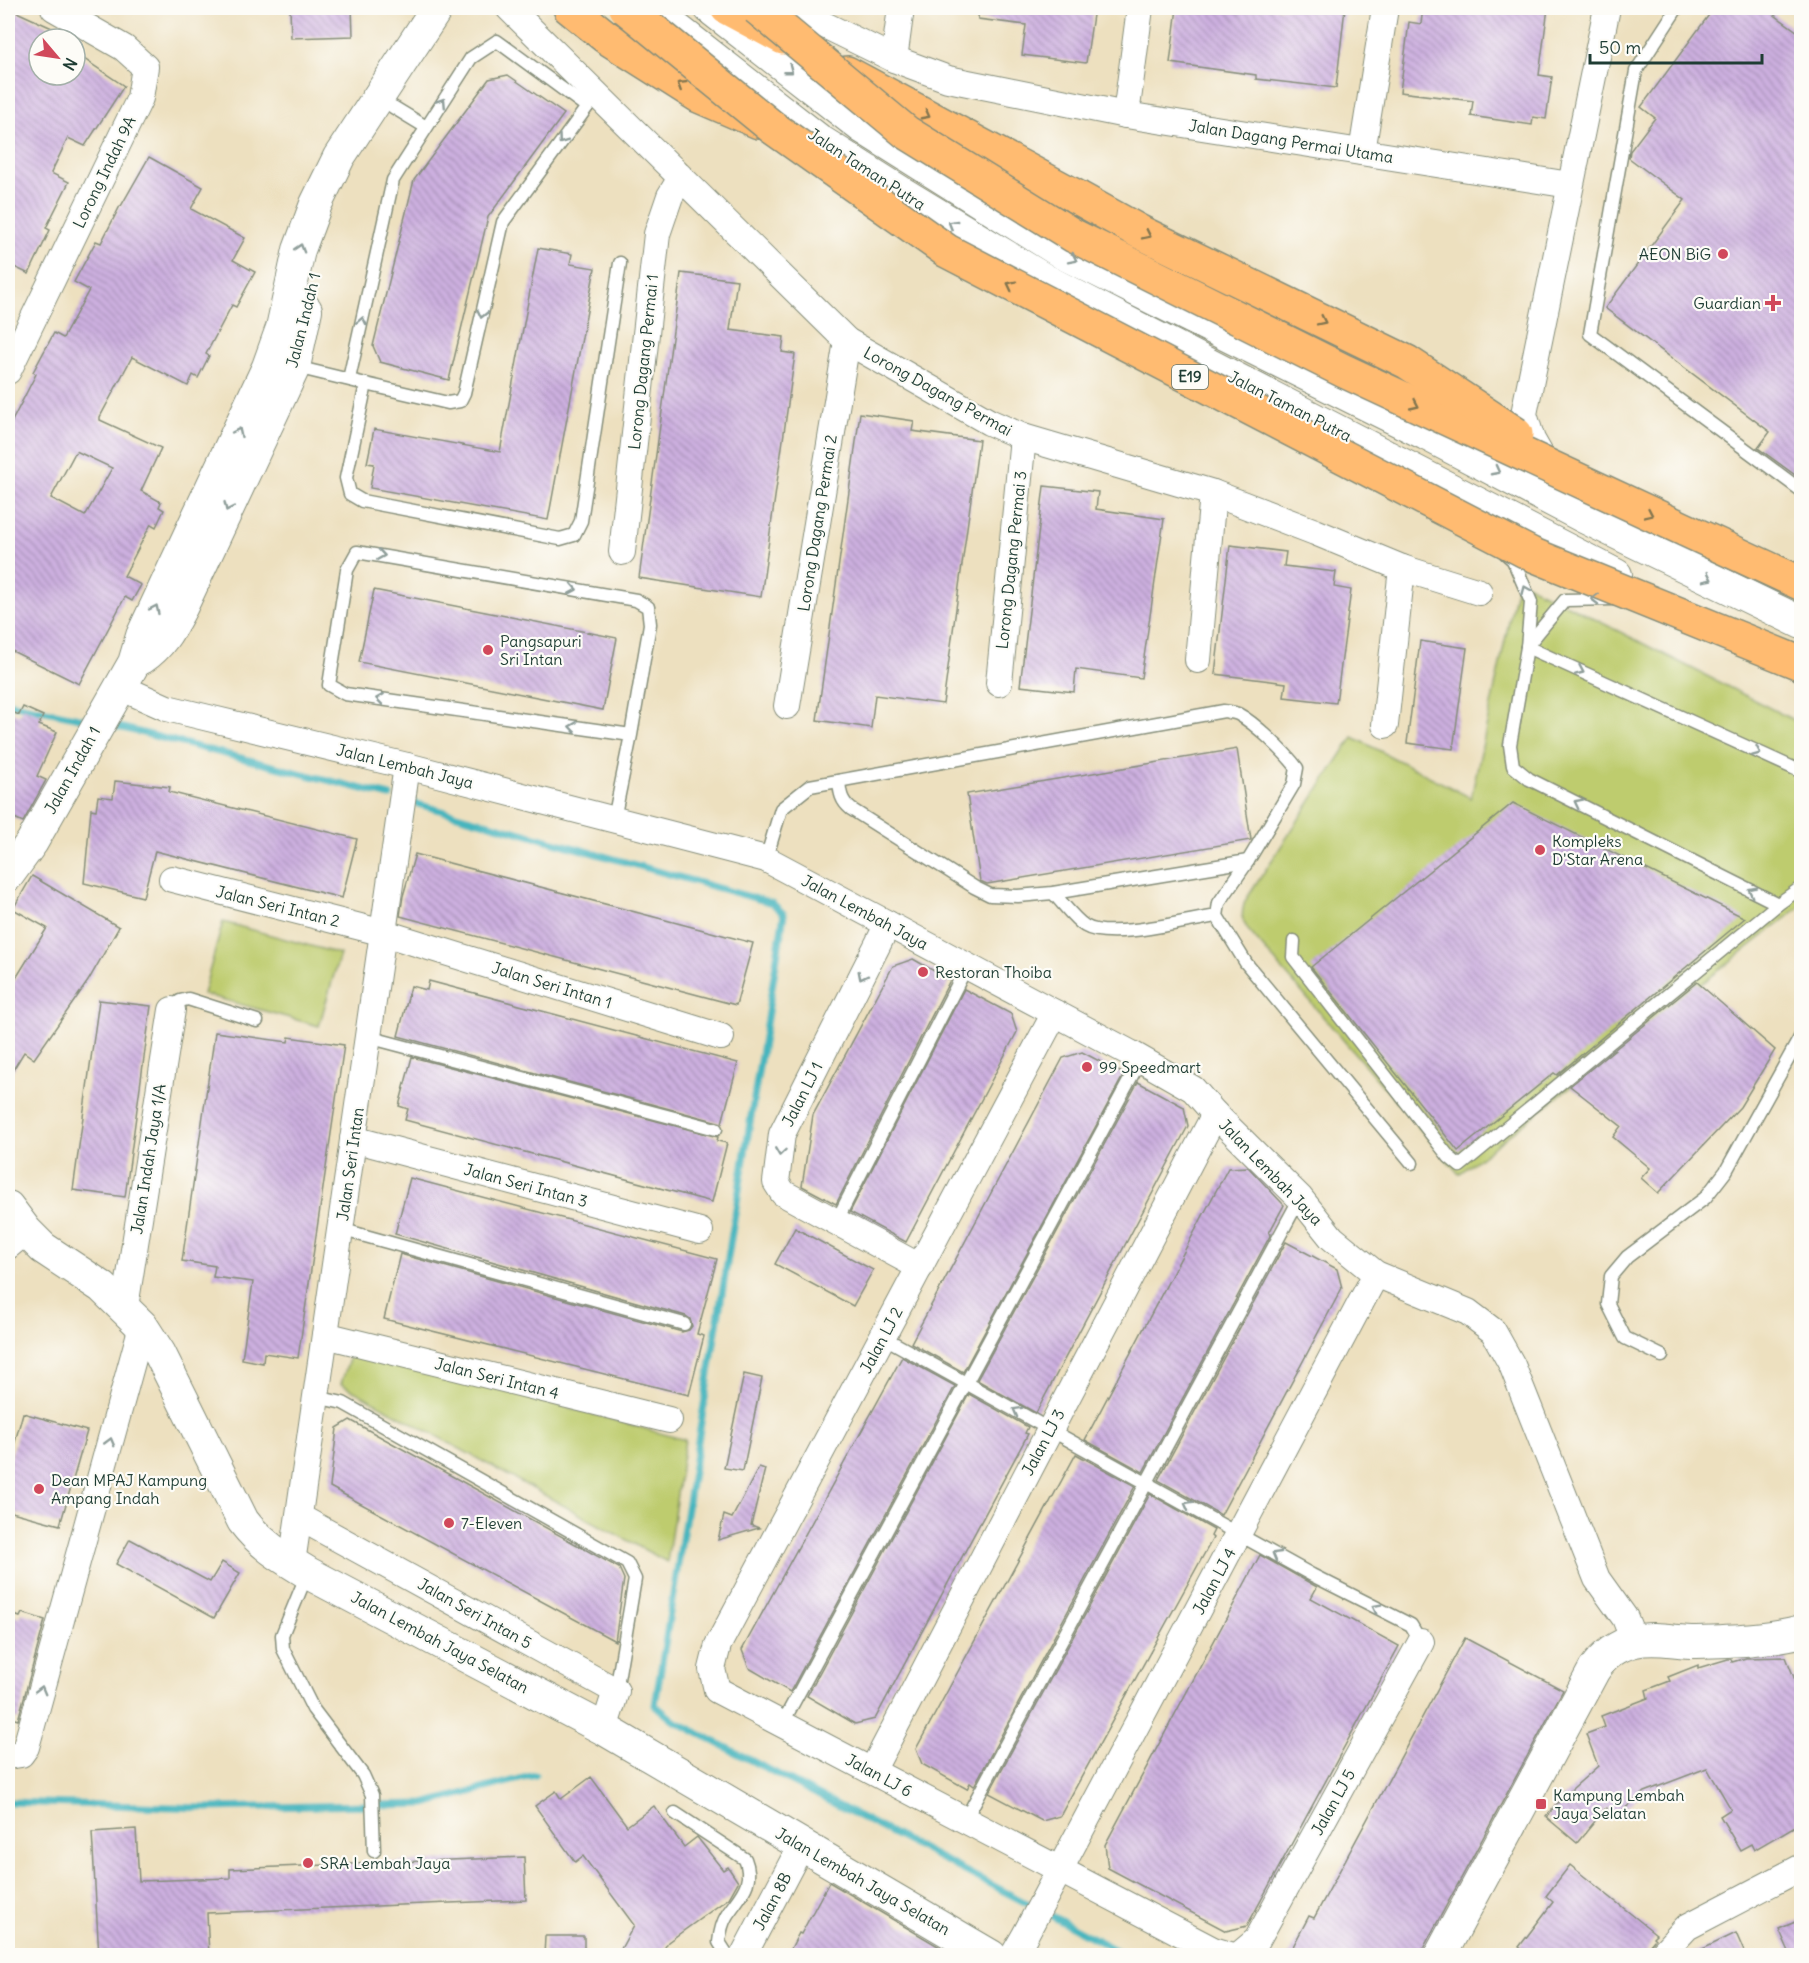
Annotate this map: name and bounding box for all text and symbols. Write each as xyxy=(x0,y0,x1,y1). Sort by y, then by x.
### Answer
north arrow xyxy=(27,27,87,87)
scale bar xyxy=(1590,27,1762,65)
text: 50 m xyxy=(1599,36,1641,59)
text: N xyxy=(59,55,82,74)
one-way arrow xyxy=(782,62,793,73)
one-way arrow xyxy=(677,80,687,92)
one-way arrow xyxy=(435,98,446,109)
one-way arrow xyxy=(920,108,930,120)
street label: Lorong Indah 9A xyxy=(68,113,140,231)
street label: Jalan Dagang Permai Utama xyxy=(1187,115,1395,167)
street label: Jalan Taman Putra xyxy=(805,124,929,214)
one-way arrow xyxy=(559,134,570,145)
one-way arrow xyxy=(948,219,958,231)
one-way arrow xyxy=(1140,228,1151,240)
one-way arrow xyxy=(293,243,306,254)
place label: AEON BiG xyxy=(1639,244,1711,264)
marker: AEON BiG xyxy=(1716,247,1730,261)
one-way arrow xyxy=(1067,251,1078,263)
street label: Jalan Indah 1 xyxy=(282,270,324,370)
street label: Lorong Dagang Permai 1 xyxy=(624,273,662,451)
one-way arrow xyxy=(1007,280,1018,292)
place label: Guardian xyxy=(1693,293,1761,313)
marker: Guardian xyxy=(1766,296,1780,310)
one-way arrow xyxy=(477,309,490,319)
one-way arrow xyxy=(1316,314,1326,325)
one-way arrow xyxy=(354,317,367,327)
street label: Lorong Dagang Permai xyxy=(860,342,1016,440)
road number: E19 xyxy=(1172,365,1208,389)
street label: Jalan Taman Putra xyxy=(1225,366,1355,446)
one-way arrow xyxy=(1408,397,1419,409)
one-way arrow xyxy=(230,427,242,438)
street label: Lorong Dagang Permai 2 xyxy=(793,433,841,613)
one-way arrow xyxy=(1490,464,1500,475)
street label: Lorong Dagang Permai 3 xyxy=(992,470,1030,650)
one-way arrow xyxy=(223,501,235,512)
one-way arrow xyxy=(1642,507,1653,519)
one-way arrow xyxy=(376,548,386,561)
one-way arrow xyxy=(1701,570,1712,582)
one-way arrow xyxy=(568,582,578,595)
one-way arrow xyxy=(1521,585,1533,596)
one-way arrow xyxy=(1590,593,1599,605)
one-way arrow xyxy=(147,604,159,615)
place label: Pangsapuri Sri Intan xyxy=(500,631,582,669)
marker: Pangsapuri Sri Intan xyxy=(481,643,495,657)
one-way arrow xyxy=(1573,664,1584,676)
one-way arrow xyxy=(376,694,385,706)
one-way arrow xyxy=(569,722,578,734)
street label: Jalan Indah 1 xyxy=(40,723,104,817)
street label: Jalan Lembah Jaya xyxy=(335,739,475,793)
one-way arrow xyxy=(1751,744,1762,756)
one-way arrow xyxy=(1573,799,1584,811)
place label: Kompleks D'Star Arena xyxy=(1552,831,1643,869)
marker: Kompleks D'Star Arena xyxy=(1533,843,1547,857)
street label: Jalan Lembah Jaya xyxy=(798,870,932,954)
street label: Jalan Seri Intan 2 xyxy=(214,881,342,931)
one-way arrow xyxy=(1748,887,1758,898)
street label: Jalan Seri Intan 1 xyxy=(490,957,614,1013)
place label: Restoran Thoiba xyxy=(935,962,1052,982)
marker: Restoran Thoiba xyxy=(916,965,930,979)
one-way arrow xyxy=(857,970,869,981)
place label: 99 Speedmart xyxy=(1099,1057,1202,1077)
street label: Jalan LJ 1 xyxy=(777,1058,827,1130)
marker: 99 Speedmart xyxy=(1080,1060,1094,1074)
street label: Jalan Indah Jaya 1/A xyxy=(126,1082,170,1236)
street label: Jalan Seri Intan xyxy=(332,1106,368,1222)
street label: Jalan Lembah Jaya xyxy=(1215,1115,1327,1229)
one-way arrow xyxy=(774,1148,786,1157)
street label: Jalan Seri Intan 3 xyxy=(462,1159,590,1211)
street label: Jalan LJ 2 xyxy=(855,1303,907,1376)
street label: Jalan Seri Intan 4 xyxy=(433,1353,561,1403)
street label: Jalan LJ 3 xyxy=(1017,1405,1069,1479)
one-way arrow xyxy=(1013,1407,1023,1418)
one-way arrow xyxy=(103,1437,115,1448)
place label: Dean MPAJ Kampung Ampang Indah xyxy=(51,1470,207,1508)
marker: Dean MPAJ Kampung Ampang Indah xyxy=(32,1482,46,1496)
one-way arrow xyxy=(1184,1501,1194,1512)
place label: 7-Eleven xyxy=(461,1513,522,1533)
marker: 7-Eleven xyxy=(442,1516,456,1530)
street label: Jalan LJ 4 xyxy=(1188,1544,1240,1618)
one-way arrow xyxy=(1271,1550,1282,1562)
street label: Jalan Seri Intan 5 xyxy=(415,1573,535,1653)
street label: Jalan Lembah Jaya Selatan xyxy=(348,1587,532,1697)
one-way arrow xyxy=(1372,1603,1383,1615)
one-way arrow xyxy=(34,1686,47,1696)
street label: Jalan LJ 6 xyxy=(842,1749,916,1801)
street label: Jalan LJ 5 xyxy=(1307,1765,1359,1839)
place label: Kampung Lembah Jaya Selatan xyxy=(1553,1785,1684,1823)
marker: Kampung Lembah Jaya Selatan xyxy=(1534,1797,1548,1811)
street label: Jalan Lembah Jaya Selatan xyxy=(772,1823,954,1939)
place label: SRA Lembah Jaya xyxy=(320,1853,450,1873)
marker: SRA Lembah Jaya xyxy=(301,1856,315,1870)
street label: Jalan 8B xyxy=(748,1869,796,1933)

